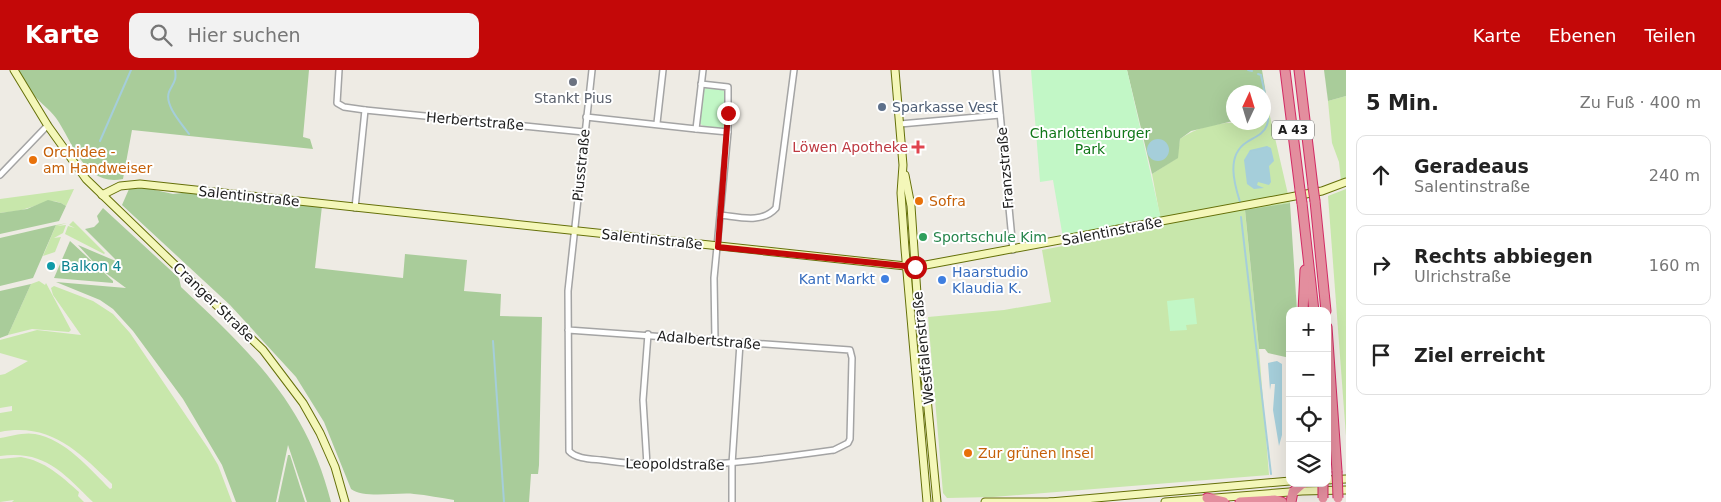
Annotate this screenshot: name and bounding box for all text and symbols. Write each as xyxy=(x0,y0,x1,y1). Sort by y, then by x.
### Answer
search box xyxy=(129,13,479,58)
text: Karte xyxy=(25,21,99,49)
icon: search xyxy=(147,21,175,49)
text: Hier suchen xyxy=(187,24,301,46)
text: Karte xyxy=(1473,25,1521,46)
text: Ebenen xyxy=(1549,25,1617,46)
text: Teilen xyxy=(1645,25,1696,46)
marker: Stankt Pius xyxy=(567,76,579,88)
north arrow xyxy=(1226,85,1271,130)
place label: Stankt Pius xyxy=(534,90,612,106)
text: 5 Min. xyxy=(1366,91,1439,115)
text: Zu Fuß · 400 m xyxy=(1580,93,1701,112)
place label: Sparkasse Vest xyxy=(892,99,999,115)
marker: Sparkasse Vest xyxy=(876,101,888,113)
route end xyxy=(717,102,740,125)
street label: Herbertstraße xyxy=(425,109,525,133)
road number: A 43 xyxy=(1272,120,1314,140)
park label: Charlottenburger Park xyxy=(1030,125,1150,157)
street label: Franzstraße xyxy=(993,126,1017,210)
street label: Piusstraße xyxy=(569,128,593,202)
place label: Löwen Apotheke xyxy=(792,139,908,155)
marker: Löwen Apotheke xyxy=(912,141,924,153)
place label: Orchidee - am Handweiser xyxy=(43,144,152,176)
marker: Orchidee - am Handweiser xyxy=(27,154,39,166)
text: Geradeaus xyxy=(1414,155,1529,177)
icon: ahead xyxy=(1367,161,1395,189)
text: 240 m xyxy=(1649,166,1700,185)
text: Salentinstraße xyxy=(1414,177,1530,196)
street label: Salentinstraße xyxy=(198,183,300,209)
place label: Sofra xyxy=(929,193,966,209)
marker: Sofra xyxy=(913,195,925,207)
street label: Salentinstraße xyxy=(1061,213,1163,249)
street label: Salentinstraße xyxy=(601,226,703,252)
place label: Sportschule Kim xyxy=(933,229,1047,245)
marker: Sportschule Kim xyxy=(917,231,929,243)
text: Rechts abbiegen xyxy=(1414,245,1593,267)
icon: right xyxy=(1367,251,1395,279)
route start xyxy=(904,256,927,279)
text: 160 m xyxy=(1649,256,1700,275)
place label: Balkon 4 xyxy=(61,258,122,274)
street label: Cranger Straße xyxy=(170,259,258,345)
marker: Balkon 4 xyxy=(45,260,57,272)
place label: Haarstudio Klaudia K. xyxy=(952,264,1028,296)
text: Ulrichstraße xyxy=(1414,267,1511,286)
place label: Kant Markt xyxy=(799,271,876,287)
marker: Kant Markt xyxy=(879,273,891,285)
marker: Haarstudio Klaudia K. xyxy=(936,274,948,286)
street label: Westfalenstraße xyxy=(909,291,937,405)
map controls xyxy=(1286,307,1331,487)
button: + xyxy=(1286,307,1331,352)
street label: Adalbertstraße xyxy=(657,327,761,353)
icon: arrive xyxy=(1367,341,1395,369)
text: Ziel erreicht xyxy=(1414,344,1545,366)
button: − xyxy=(1286,352,1331,397)
button: locate xyxy=(1286,397,1331,442)
button: layers xyxy=(1286,442,1331,487)
place label: Zur grünen Insel xyxy=(978,445,1094,461)
marker: Zur grünen Insel xyxy=(962,447,974,459)
street label: Leopoldstraße xyxy=(625,455,725,473)

